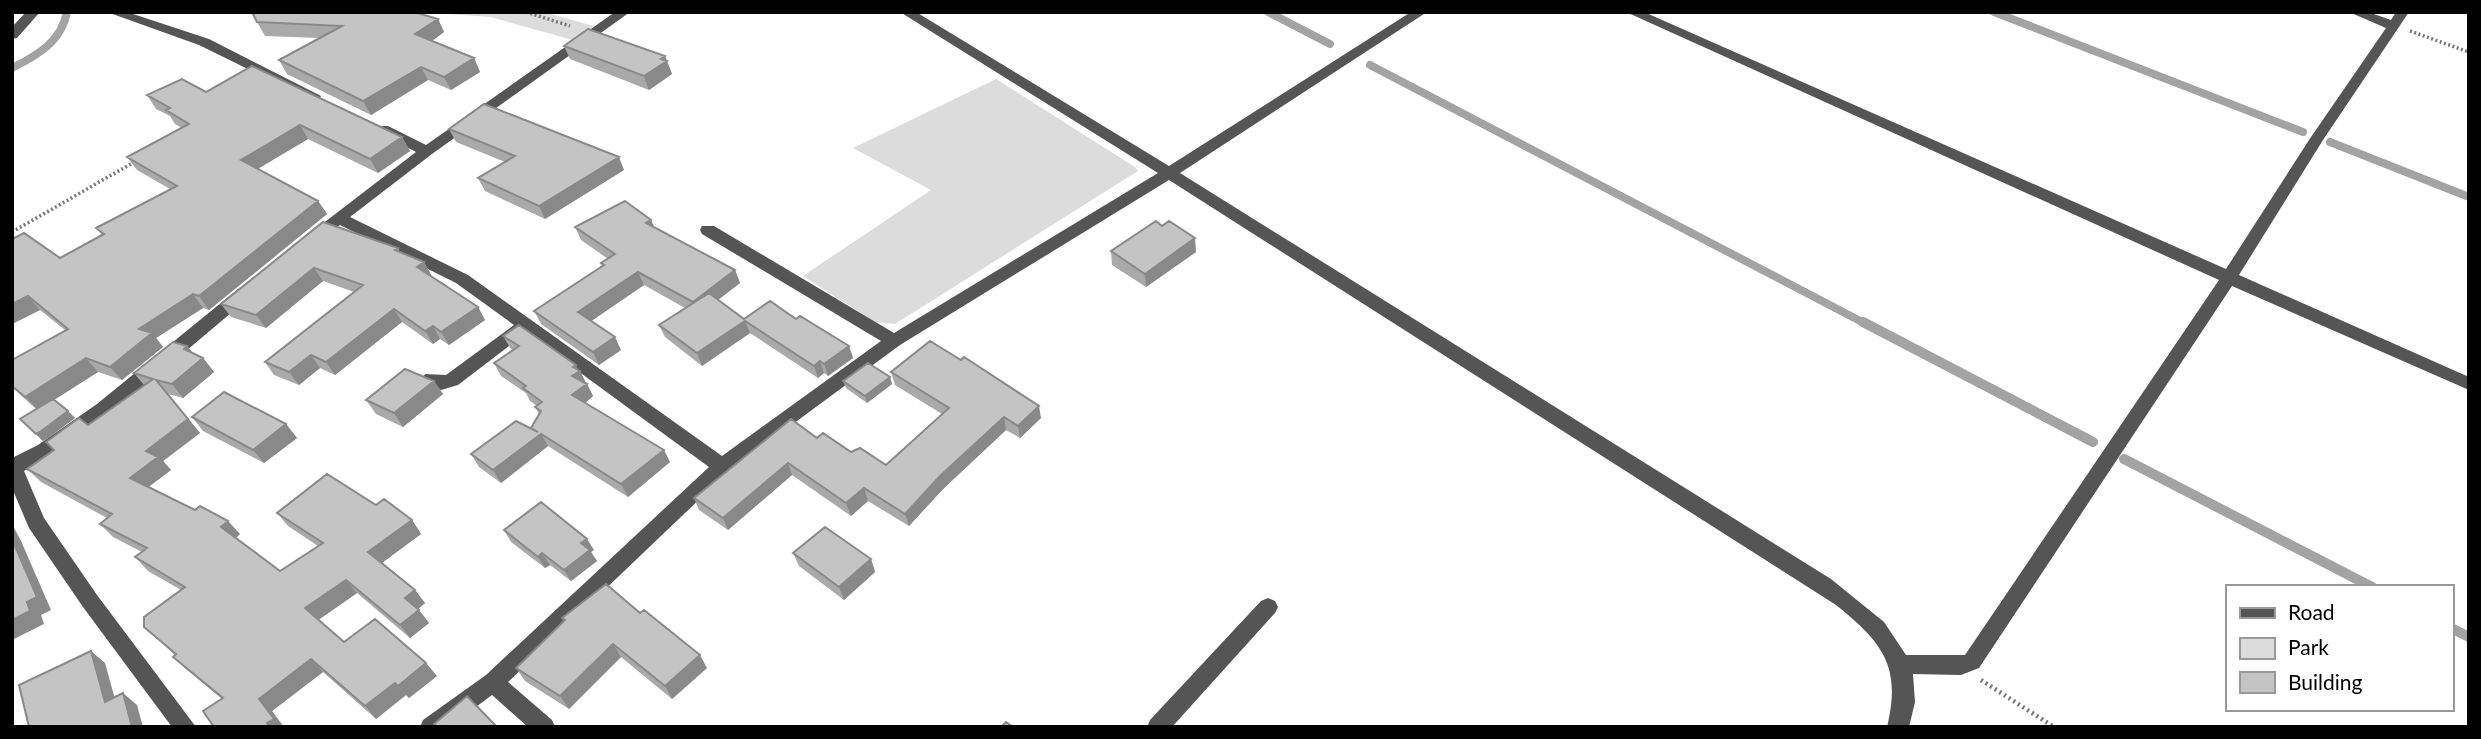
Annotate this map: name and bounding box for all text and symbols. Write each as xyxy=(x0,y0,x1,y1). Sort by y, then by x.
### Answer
legend xyxy=(2226,585,2453,711)
text: Road xyxy=(2288,599,2335,624)
text: Park xyxy=(2288,634,2329,659)
text: Building xyxy=(2288,669,2363,694)

